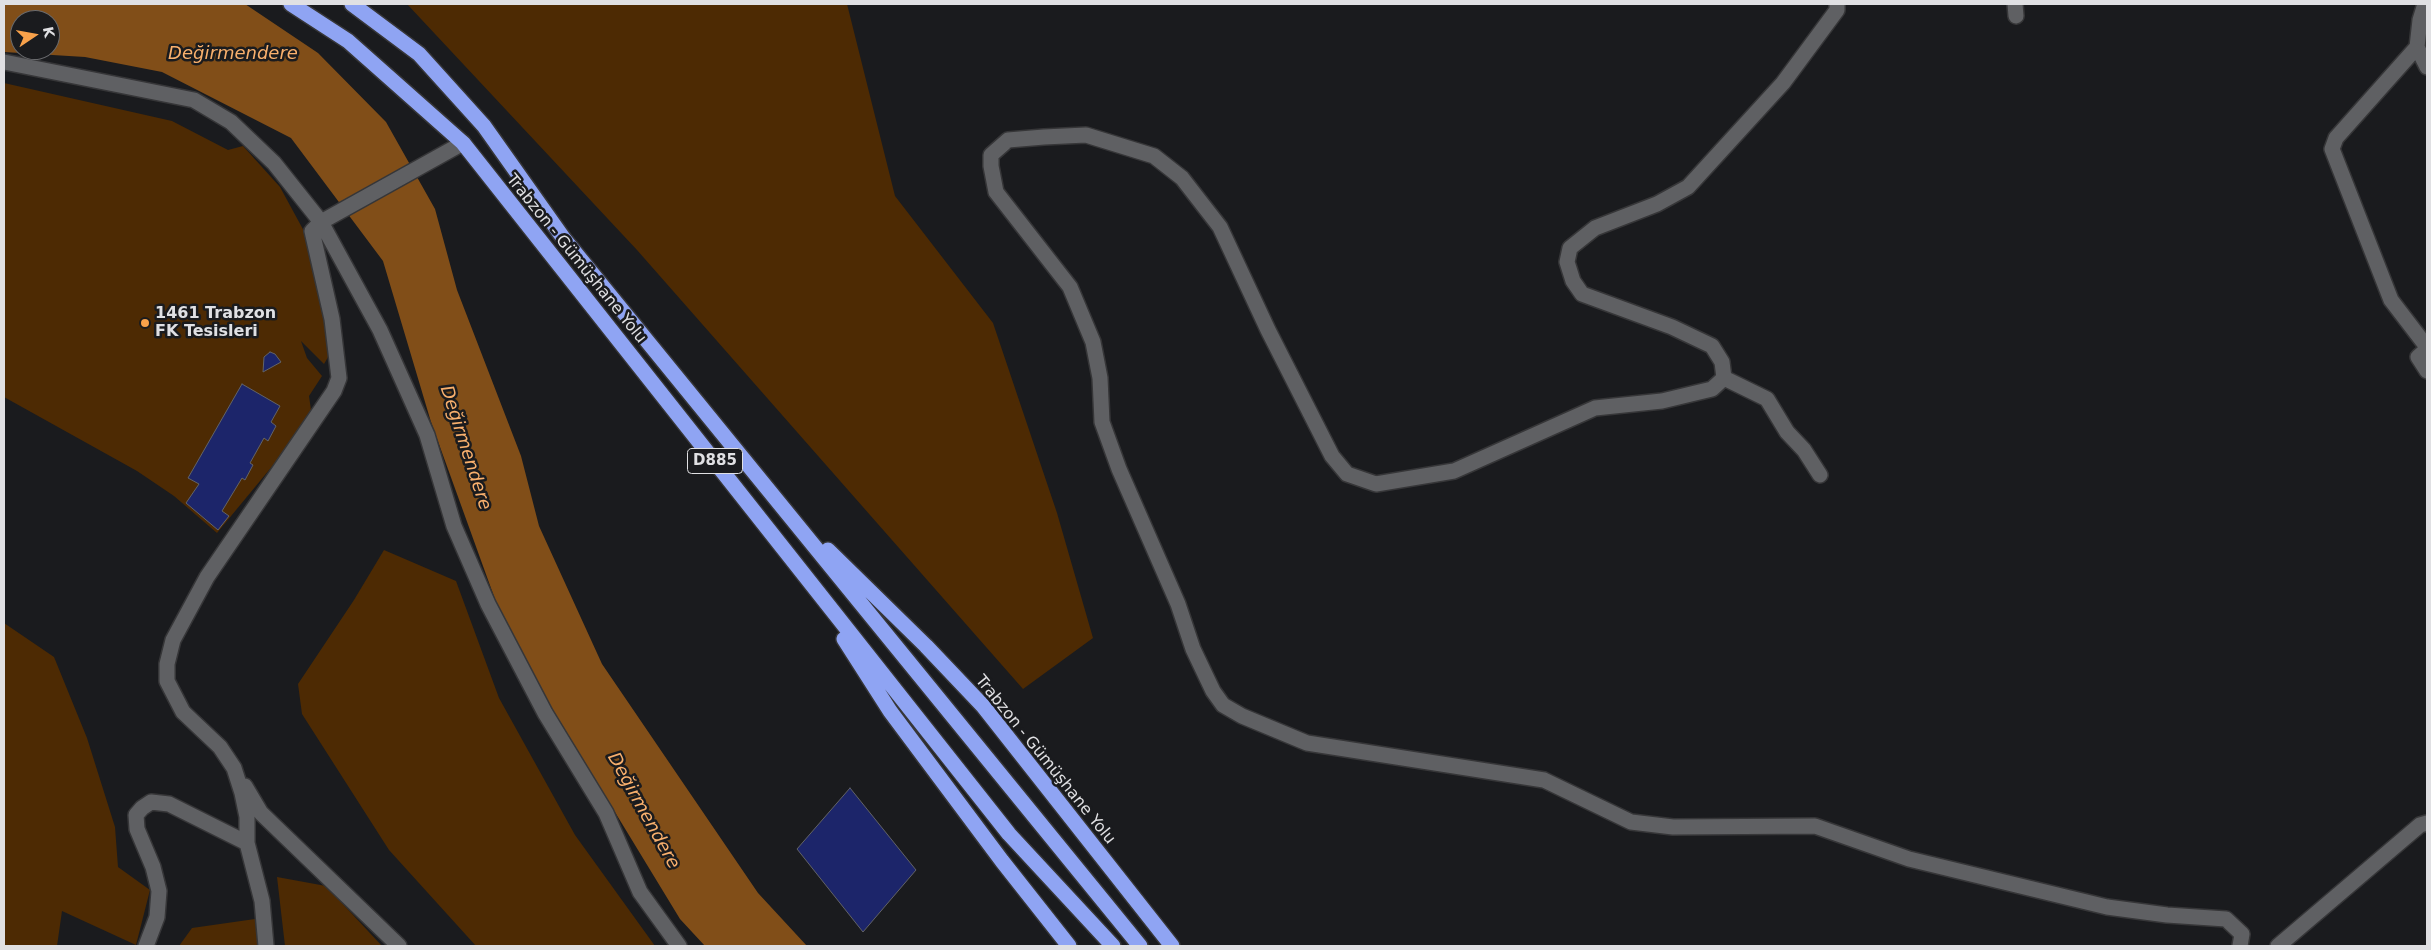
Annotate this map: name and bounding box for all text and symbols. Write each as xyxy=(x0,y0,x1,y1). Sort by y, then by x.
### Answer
north arrow xyxy=(10,10,60,60)
text: K xyxy=(40,25,58,39)
water label: Değirmendere xyxy=(168,43,298,65)
street label: Trabzon - Gümüşhane Yolu xyxy=(502,171,650,347)
place label: 1461 Trabzon FK Tesisleri xyxy=(155,304,276,342)
marker: 1461 Trabzon FK Tesisleri xyxy=(139,317,151,329)
water label: Değirmendere xyxy=(435,383,495,513)
road number: D885 xyxy=(688,448,742,474)
street label: Trabzon - Gümüşhane Yolu xyxy=(971,672,1119,848)
water label: Değirmendere xyxy=(602,749,684,873)

